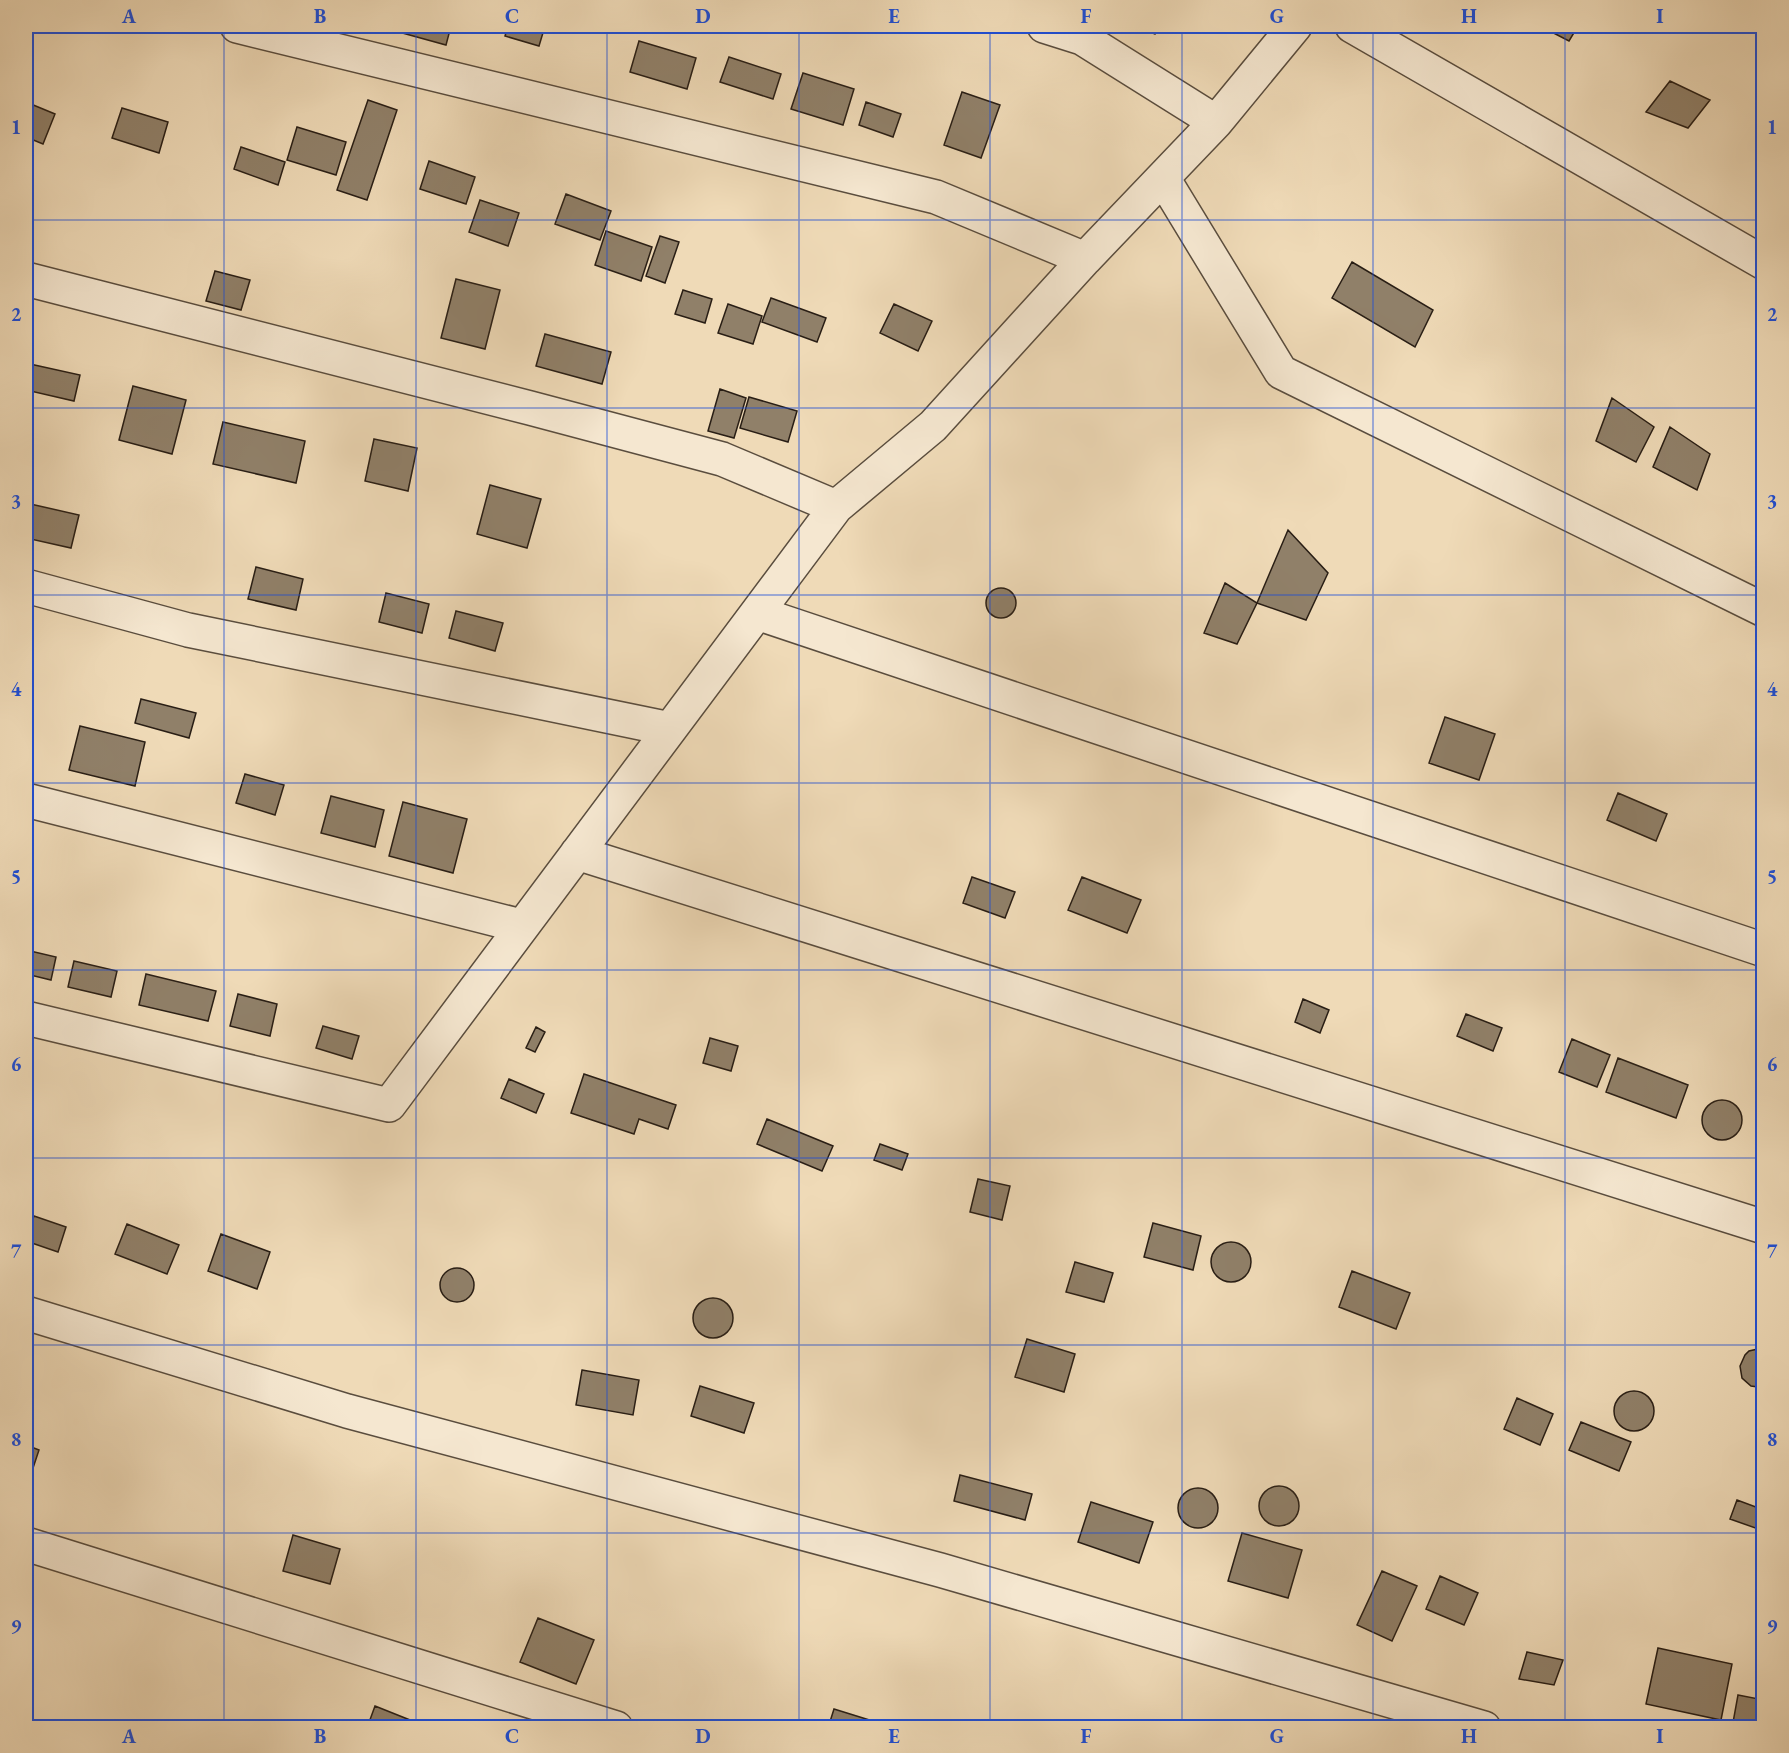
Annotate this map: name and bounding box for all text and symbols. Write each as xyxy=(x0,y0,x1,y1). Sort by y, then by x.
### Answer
text: A xyxy=(121,3,137,29)
text: B xyxy=(314,3,326,29)
text: C xyxy=(505,3,519,29)
text: D xyxy=(695,3,711,29)
text: E xyxy=(888,3,900,29)
text: F xyxy=(1081,3,1092,29)
text: G xyxy=(1270,3,1284,29)
text: H xyxy=(1461,3,1477,29)
text: I xyxy=(1656,3,1664,29)
text: 1 xyxy=(11,114,21,140)
text: 1 xyxy=(1767,114,1777,140)
text: 2 xyxy=(11,301,22,327)
text: 2 xyxy=(1767,301,1778,327)
text: 3 xyxy=(11,488,21,514)
text: 3 xyxy=(1767,488,1777,514)
text: 4 xyxy=(11,676,22,702)
text: 4 xyxy=(1767,676,1778,702)
text: 5 xyxy=(11,863,21,889)
text: 5 xyxy=(1767,863,1777,889)
text: 6 xyxy=(11,1051,22,1077)
text: 6 xyxy=(1767,1051,1778,1077)
text: 7 xyxy=(11,1238,22,1264)
text: 7 xyxy=(1767,1238,1778,1264)
text: 8 xyxy=(11,1426,21,1452)
text: 8 xyxy=(1767,1426,1777,1452)
text: 9 xyxy=(11,1613,22,1639)
text: 9 xyxy=(1767,1613,1778,1639)
text: A xyxy=(121,1723,137,1749)
text: B xyxy=(314,1723,326,1749)
text: C xyxy=(505,1723,519,1749)
text: D xyxy=(695,1723,711,1749)
text: E xyxy=(888,1723,900,1749)
text: F xyxy=(1081,1723,1092,1749)
text: G xyxy=(1270,1723,1284,1749)
text: H xyxy=(1461,1723,1477,1749)
text: I xyxy=(1656,1723,1664,1749)

